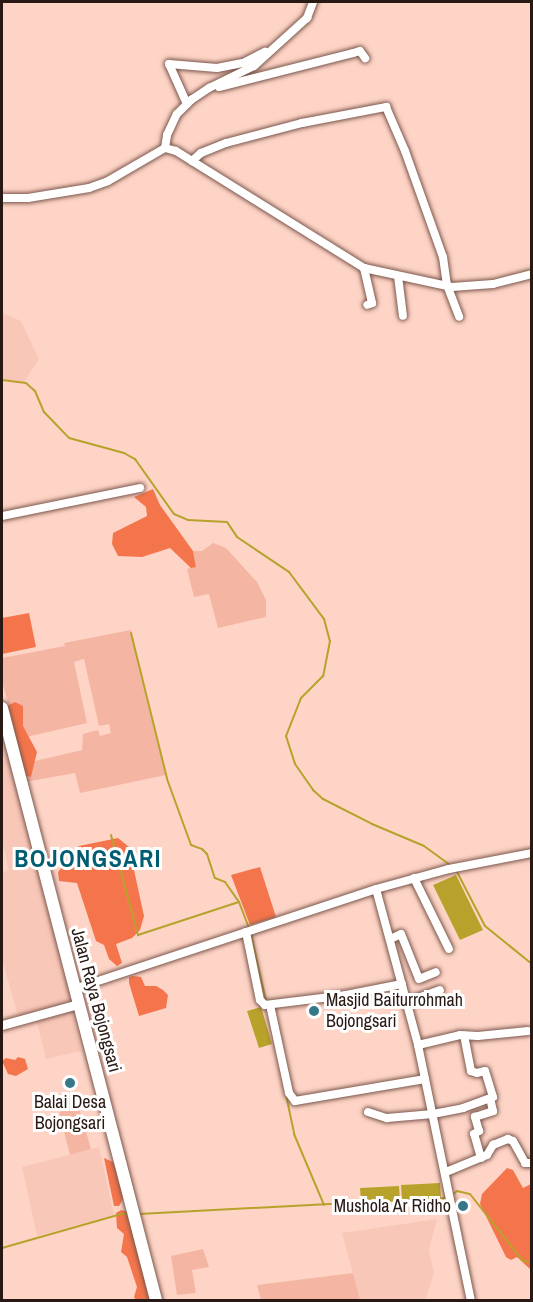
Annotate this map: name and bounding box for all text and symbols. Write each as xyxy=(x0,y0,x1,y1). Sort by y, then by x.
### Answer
district label: BOJONGSARI xyxy=(14,845,162,873)
street label: Jalan Raya Bojongsari xyxy=(66,925,126,1075)
place label: Masjid Baiturrohmah Bojongsari xyxy=(326,990,463,1032)
marker: Masjid Baiturrohmah Bojongsari xyxy=(307,1004,321,1018)
marker: Balai Desa Bojongsari xyxy=(63,1076,77,1090)
place label: Balai Desa Bojongsari xyxy=(34,1092,106,1134)
place label: Mushola Ar Ridho xyxy=(333,1195,451,1217)
marker: Mushola Ar Ridho xyxy=(456,1199,470,1213)

